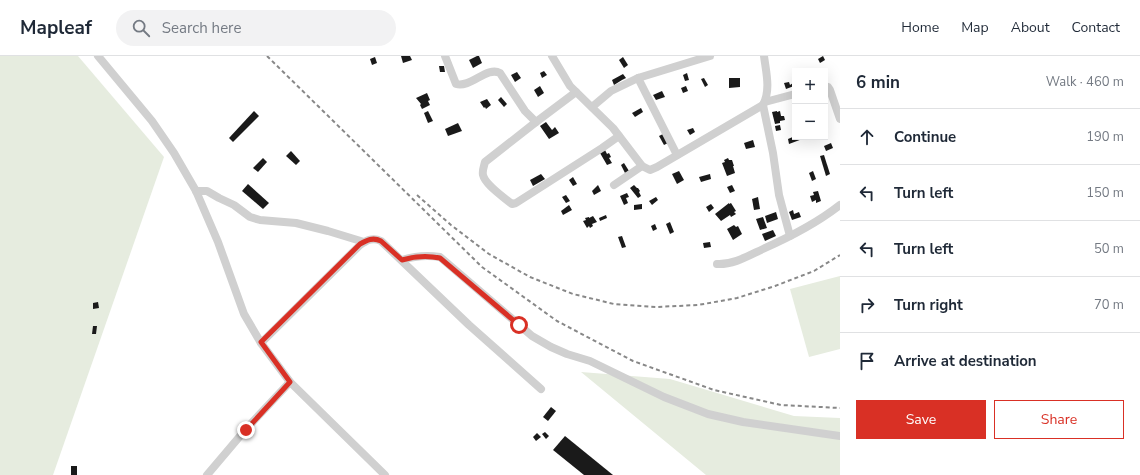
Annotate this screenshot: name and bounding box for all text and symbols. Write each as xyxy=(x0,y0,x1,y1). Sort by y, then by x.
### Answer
search box xyxy=(116,10,396,46)
text: Mapleaf xyxy=(20,15,92,41)
icon: search xyxy=(130,17,152,39)
text: Search here xyxy=(162,18,241,38)
text: Home xyxy=(901,18,939,37)
text: Map xyxy=(961,18,989,37)
text: About xyxy=(1011,18,1050,37)
text: Contact xyxy=(1072,18,1120,37)
map controls xyxy=(792,68,828,140)
button: + xyxy=(792,68,828,104)
text: 6 min xyxy=(856,71,900,94)
text: Walk · 460 m xyxy=(1046,73,1124,91)
button: − xyxy=(792,104,828,140)
icon: ahead xyxy=(856,126,878,148)
text: Continue xyxy=(894,127,956,147)
text: 190 m xyxy=(1086,128,1124,146)
icon: left xyxy=(856,182,878,204)
text: Turn left xyxy=(894,183,953,203)
text: 150 m xyxy=(1086,184,1124,202)
icon: left xyxy=(856,238,878,260)
text: Turn left xyxy=(894,239,953,259)
text: 50 m xyxy=(1094,240,1124,258)
icon: right xyxy=(856,294,878,316)
text: Turn right xyxy=(894,295,963,315)
text: 70 m xyxy=(1094,296,1124,314)
route start xyxy=(510,316,528,334)
icon: arrive xyxy=(856,350,878,372)
text: Arrive at destination xyxy=(894,351,1037,371)
button: Save xyxy=(856,400,986,439)
button: Share xyxy=(994,400,1124,439)
route end xyxy=(237,421,255,439)

